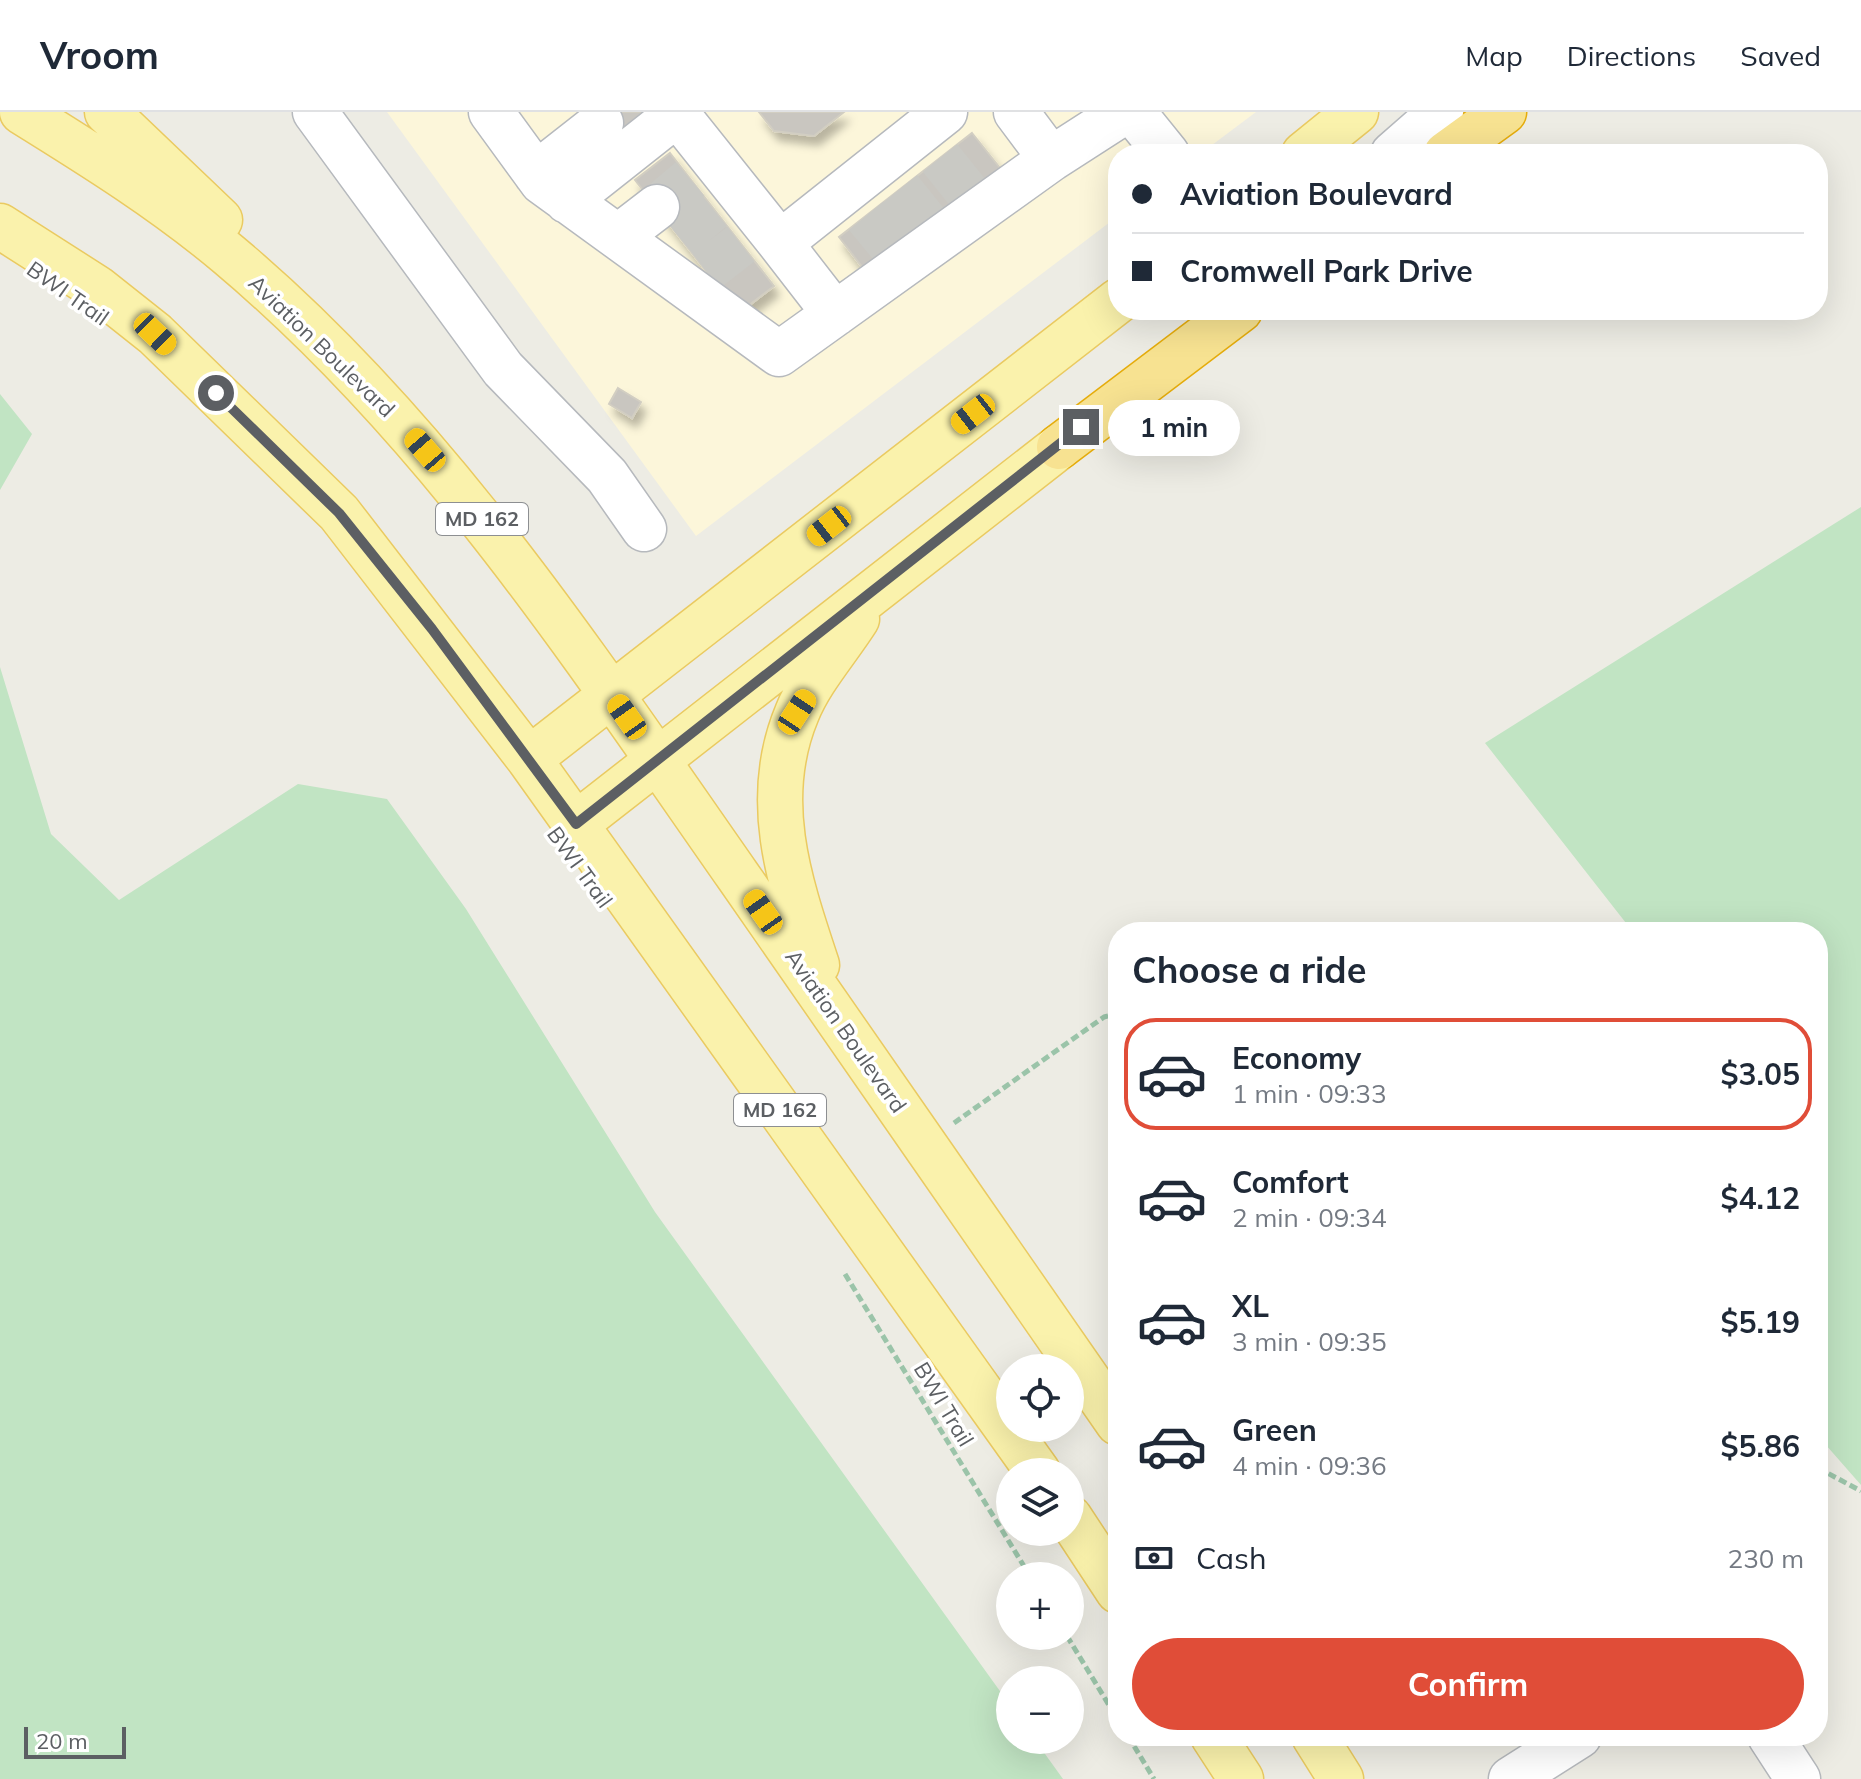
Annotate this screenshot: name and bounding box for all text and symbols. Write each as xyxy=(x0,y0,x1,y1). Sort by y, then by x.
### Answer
text: Vroom xyxy=(40,31,159,79)
text: Map xyxy=(1465,38,1523,73)
text: Directions xyxy=(1567,38,1696,73)
text: Saved xyxy=(1740,38,1821,73)
text: Aviation Boulevard xyxy=(1180,175,1453,213)
text: Cromwell Park Drive xyxy=(1180,252,1473,290)
street label: BWI Trail xyxy=(22,255,114,331)
street label: Aviation Boulevard xyxy=(243,269,401,423)
car xyxy=(129,309,181,359)
route start xyxy=(198,375,234,411)
car xyxy=(947,390,999,438)
callout: 1 min xyxy=(1109,399,1241,455)
route end xyxy=(1063,409,1099,445)
text: 1 min xyxy=(1140,411,1208,444)
car xyxy=(400,424,450,476)
car xyxy=(803,502,855,550)
road number: MD 162 xyxy=(436,503,528,535)
car xyxy=(774,685,820,739)
car xyxy=(603,690,651,744)
street label: BWI Trail xyxy=(541,821,619,913)
car xyxy=(739,885,787,939)
street label: Aviation Boulevard xyxy=(779,944,913,1118)
text: Choose a ride xyxy=(1132,947,1366,992)
icon: car xyxy=(1136,1038,1208,1110)
text: Economy xyxy=(1232,1039,1361,1077)
text: $3.05 xyxy=(1721,1055,1800,1093)
text: 1 min · 09:33 xyxy=(1232,1077,1387,1110)
road number: MD 162 xyxy=(734,1094,826,1126)
icon: car xyxy=(1136,1162,1208,1234)
text: Comfort xyxy=(1232,1163,1349,1201)
text: $4.12 xyxy=(1721,1179,1800,1217)
text: 2 min · 09:34 xyxy=(1232,1201,1387,1234)
icon: car xyxy=(1136,1286,1208,1358)
text: XL xyxy=(1232,1287,1269,1325)
text: $5.19 xyxy=(1721,1303,1800,1341)
text: 3 min · 09:35 xyxy=(1232,1325,1387,1358)
map controls xyxy=(996,1354,1084,1754)
button: locate xyxy=(996,1354,1084,1442)
street label: BWI Trail xyxy=(908,1357,980,1451)
icon: car xyxy=(1136,1410,1208,1482)
text: Green xyxy=(1232,1411,1317,1449)
text: $5.86 xyxy=(1721,1427,1800,1465)
text: 4 min · 09:36 xyxy=(1232,1449,1387,1482)
button: layers xyxy=(996,1458,1084,1546)
icon: cash xyxy=(1132,1536,1176,1580)
text: Cash xyxy=(1196,1539,1267,1577)
text: 230 m xyxy=(1728,1542,1804,1575)
button: + xyxy=(996,1562,1084,1650)
button: Confirm xyxy=(1132,1638,1804,1730)
button: − xyxy=(996,1666,1084,1754)
scale bar xyxy=(24,1723,126,1759)
text: 20 m xyxy=(36,1727,87,1755)

